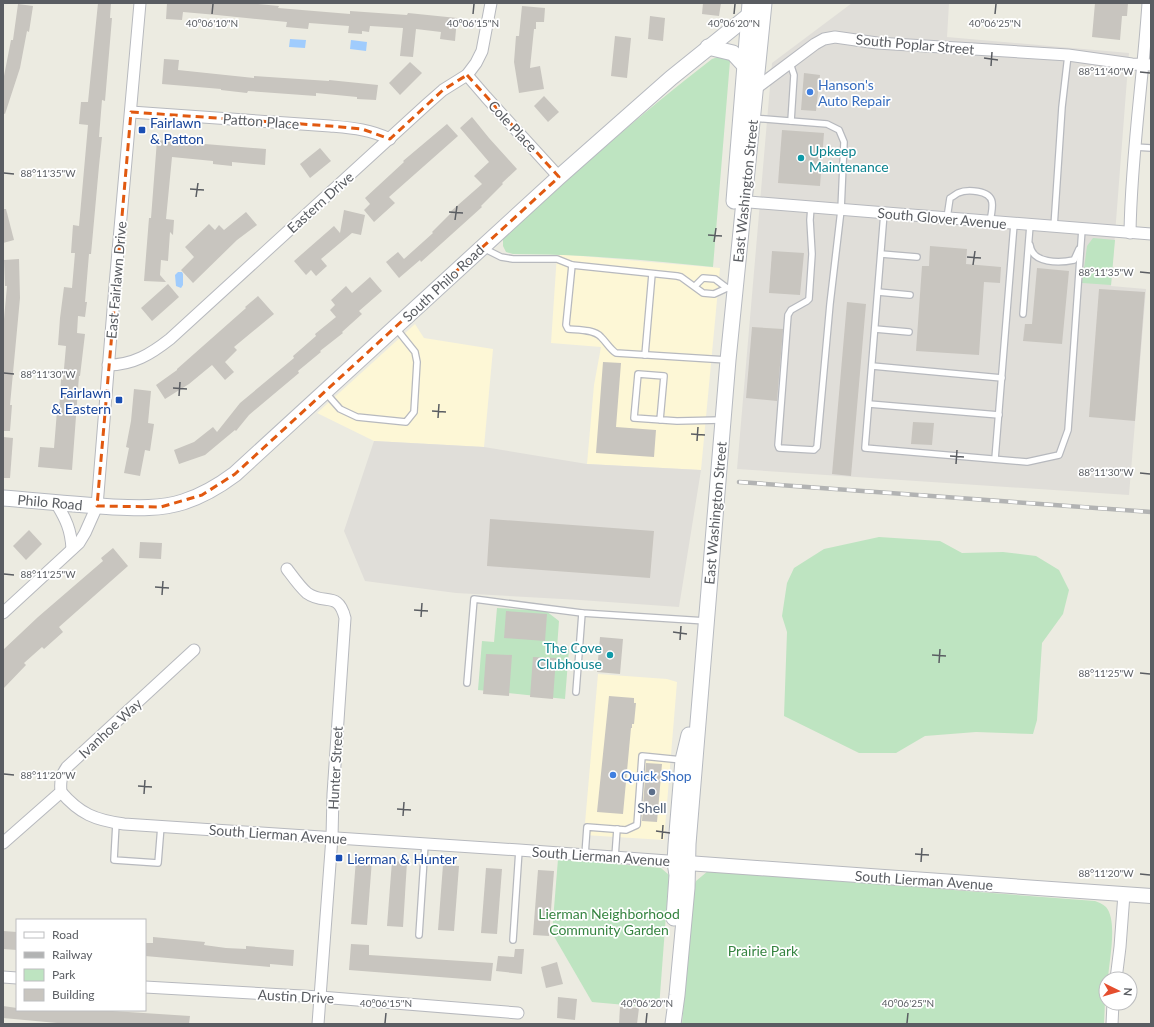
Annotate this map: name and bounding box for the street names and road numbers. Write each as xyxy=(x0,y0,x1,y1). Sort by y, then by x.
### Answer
street label: South Poplar Street xyxy=(855,30,975,58)
street label: Cole Place xyxy=(485,97,541,155)
street label: Patton Place xyxy=(222,110,300,132)
street label: East Washington Street xyxy=(729,119,761,263)
street label: Eastern Drive xyxy=(283,168,357,236)
street label: South Glover Avenue xyxy=(877,204,1007,232)
street label: East Fairlawn Drive xyxy=(102,221,130,339)
street label: South Philo Road xyxy=(399,241,487,325)
street label: East Washington Street xyxy=(700,441,730,585)
street label: Philo Road xyxy=(17,491,83,513)
street label: Ivanhoe Way xyxy=(75,694,146,761)
street label: Hunter Street xyxy=(324,726,346,810)
street label: South Lierman Avenue xyxy=(208,821,348,847)
street label: South Lierman Avenue xyxy=(531,843,671,869)
street label: South Lierman Avenue xyxy=(854,867,994,893)
street label: Austin Drive xyxy=(257,986,335,1006)

